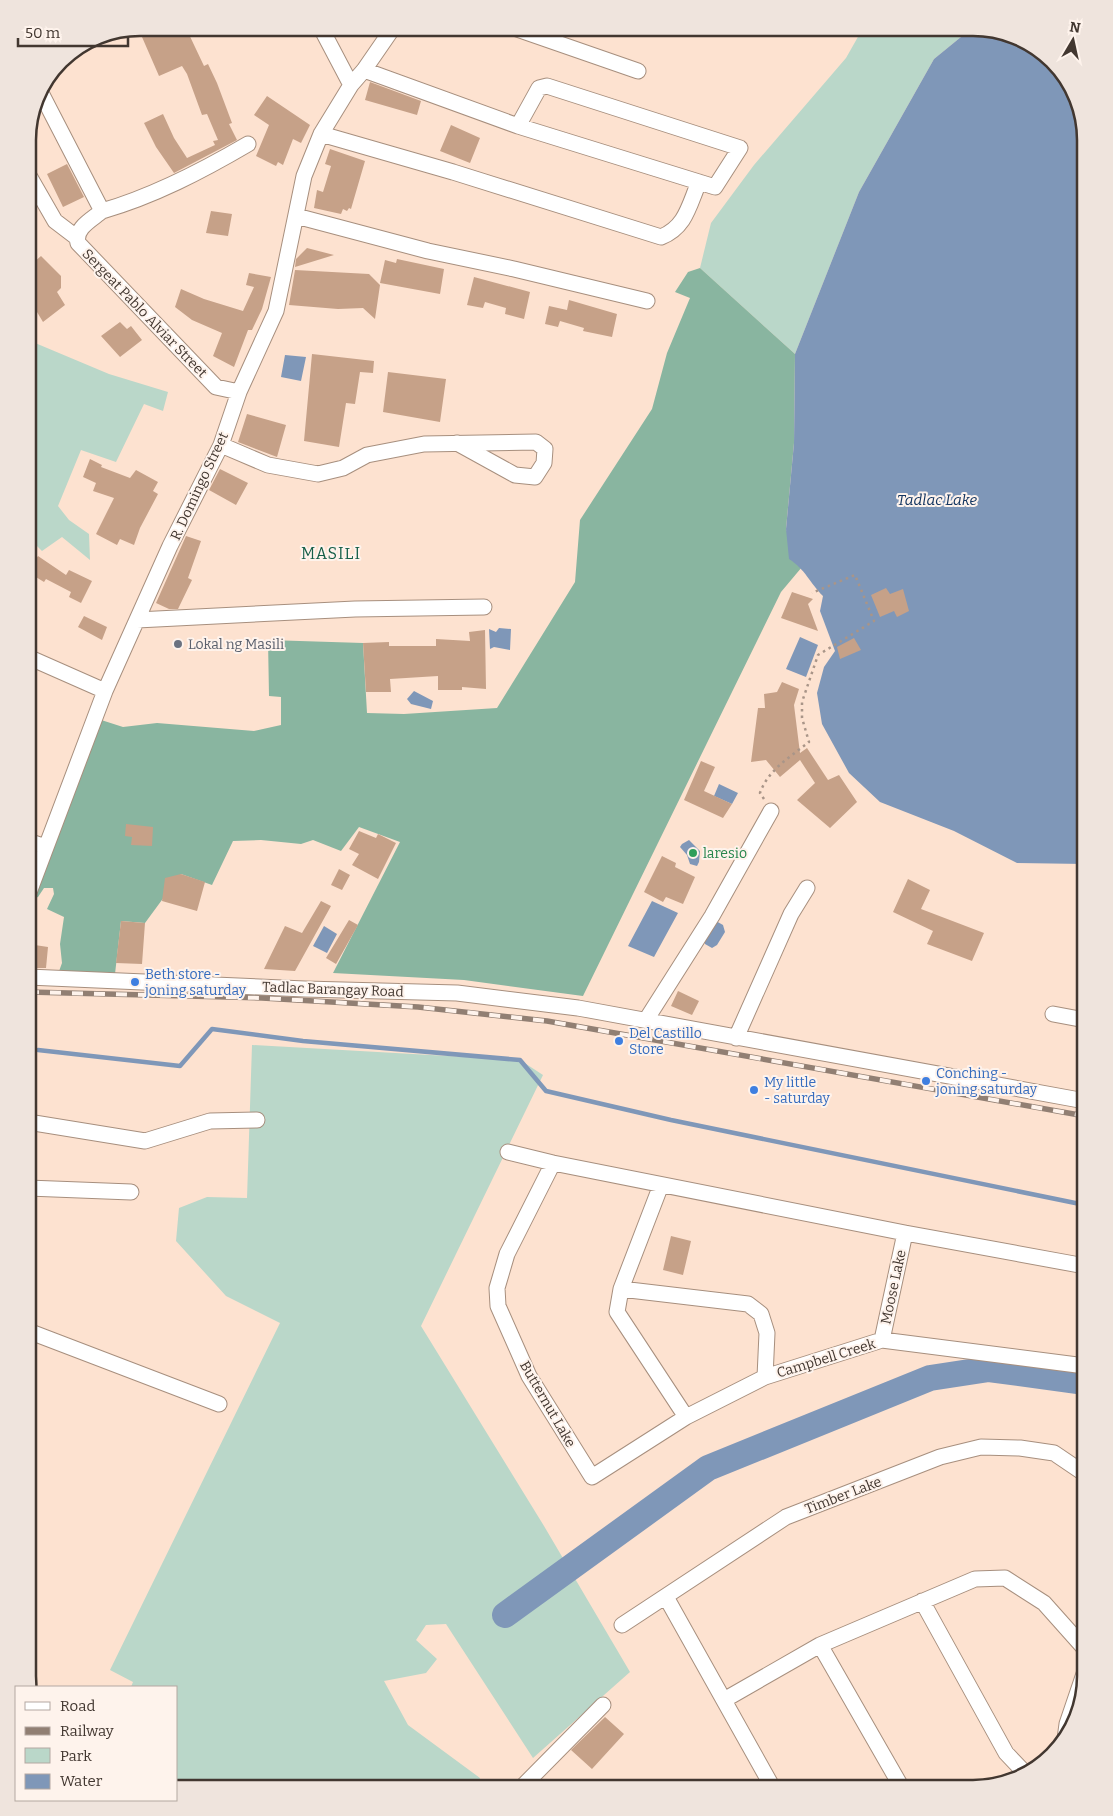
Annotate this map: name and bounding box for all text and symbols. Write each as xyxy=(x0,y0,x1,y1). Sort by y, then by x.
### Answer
scale bar xyxy=(18,15,128,47)
north arrow xyxy=(1048,15,1098,65)
text: N xyxy=(1068,18,1082,37)
text: 50 m xyxy=(25,24,61,42)
street label: Sergeat Pablo Alviar Street xyxy=(79,246,211,381)
street label: R. Domingo Street xyxy=(167,429,232,543)
water label: Tadlac Lake xyxy=(897,491,978,509)
district label: MASILI xyxy=(301,544,361,563)
place label: Lokal ng Masili xyxy=(188,636,284,653)
marker: Lokal ng Masili xyxy=(172,638,184,650)
place label: laresio xyxy=(703,845,747,862)
marker: laresio xyxy=(687,847,699,859)
place label: Beth store - joning saturday xyxy=(144,966,247,999)
marker: Beth store - joning saturday xyxy=(129,976,141,988)
street label: Tadlac Barangay Road xyxy=(262,979,404,1000)
place label: Del Castillo Store xyxy=(629,1025,702,1058)
marker: Del Castillo Store xyxy=(613,1035,625,1047)
place label: Conching - joning saturday xyxy=(935,1065,1038,1098)
place label: My little - saturday xyxy=(764,1074,831,1107)
marker: Conching - joning saturday xyxy=(920,1075,932,1087)
marker: My little - saturday xyxy=(748,1084,760,1096)
street label: Moose Lake xyxy=(877,1248,910,1326)
street label: Campbell Creek xyxy=(775,1335,878,1382)
street label: Butternut Lake xyxy=(516,1358,579,1450)
street label: Timber Lake xyxy=(803,1473,884,1518)
legend xyxy=(15,1686,178,1801)
text: Road xyxy=(60,1697,95,1715)
text: Railway xyxy=(60,1722,114,1740)
text: Park xyxy=(60,1747,92,1765)
text: Water xyxy=(60,1772,103,1790)

